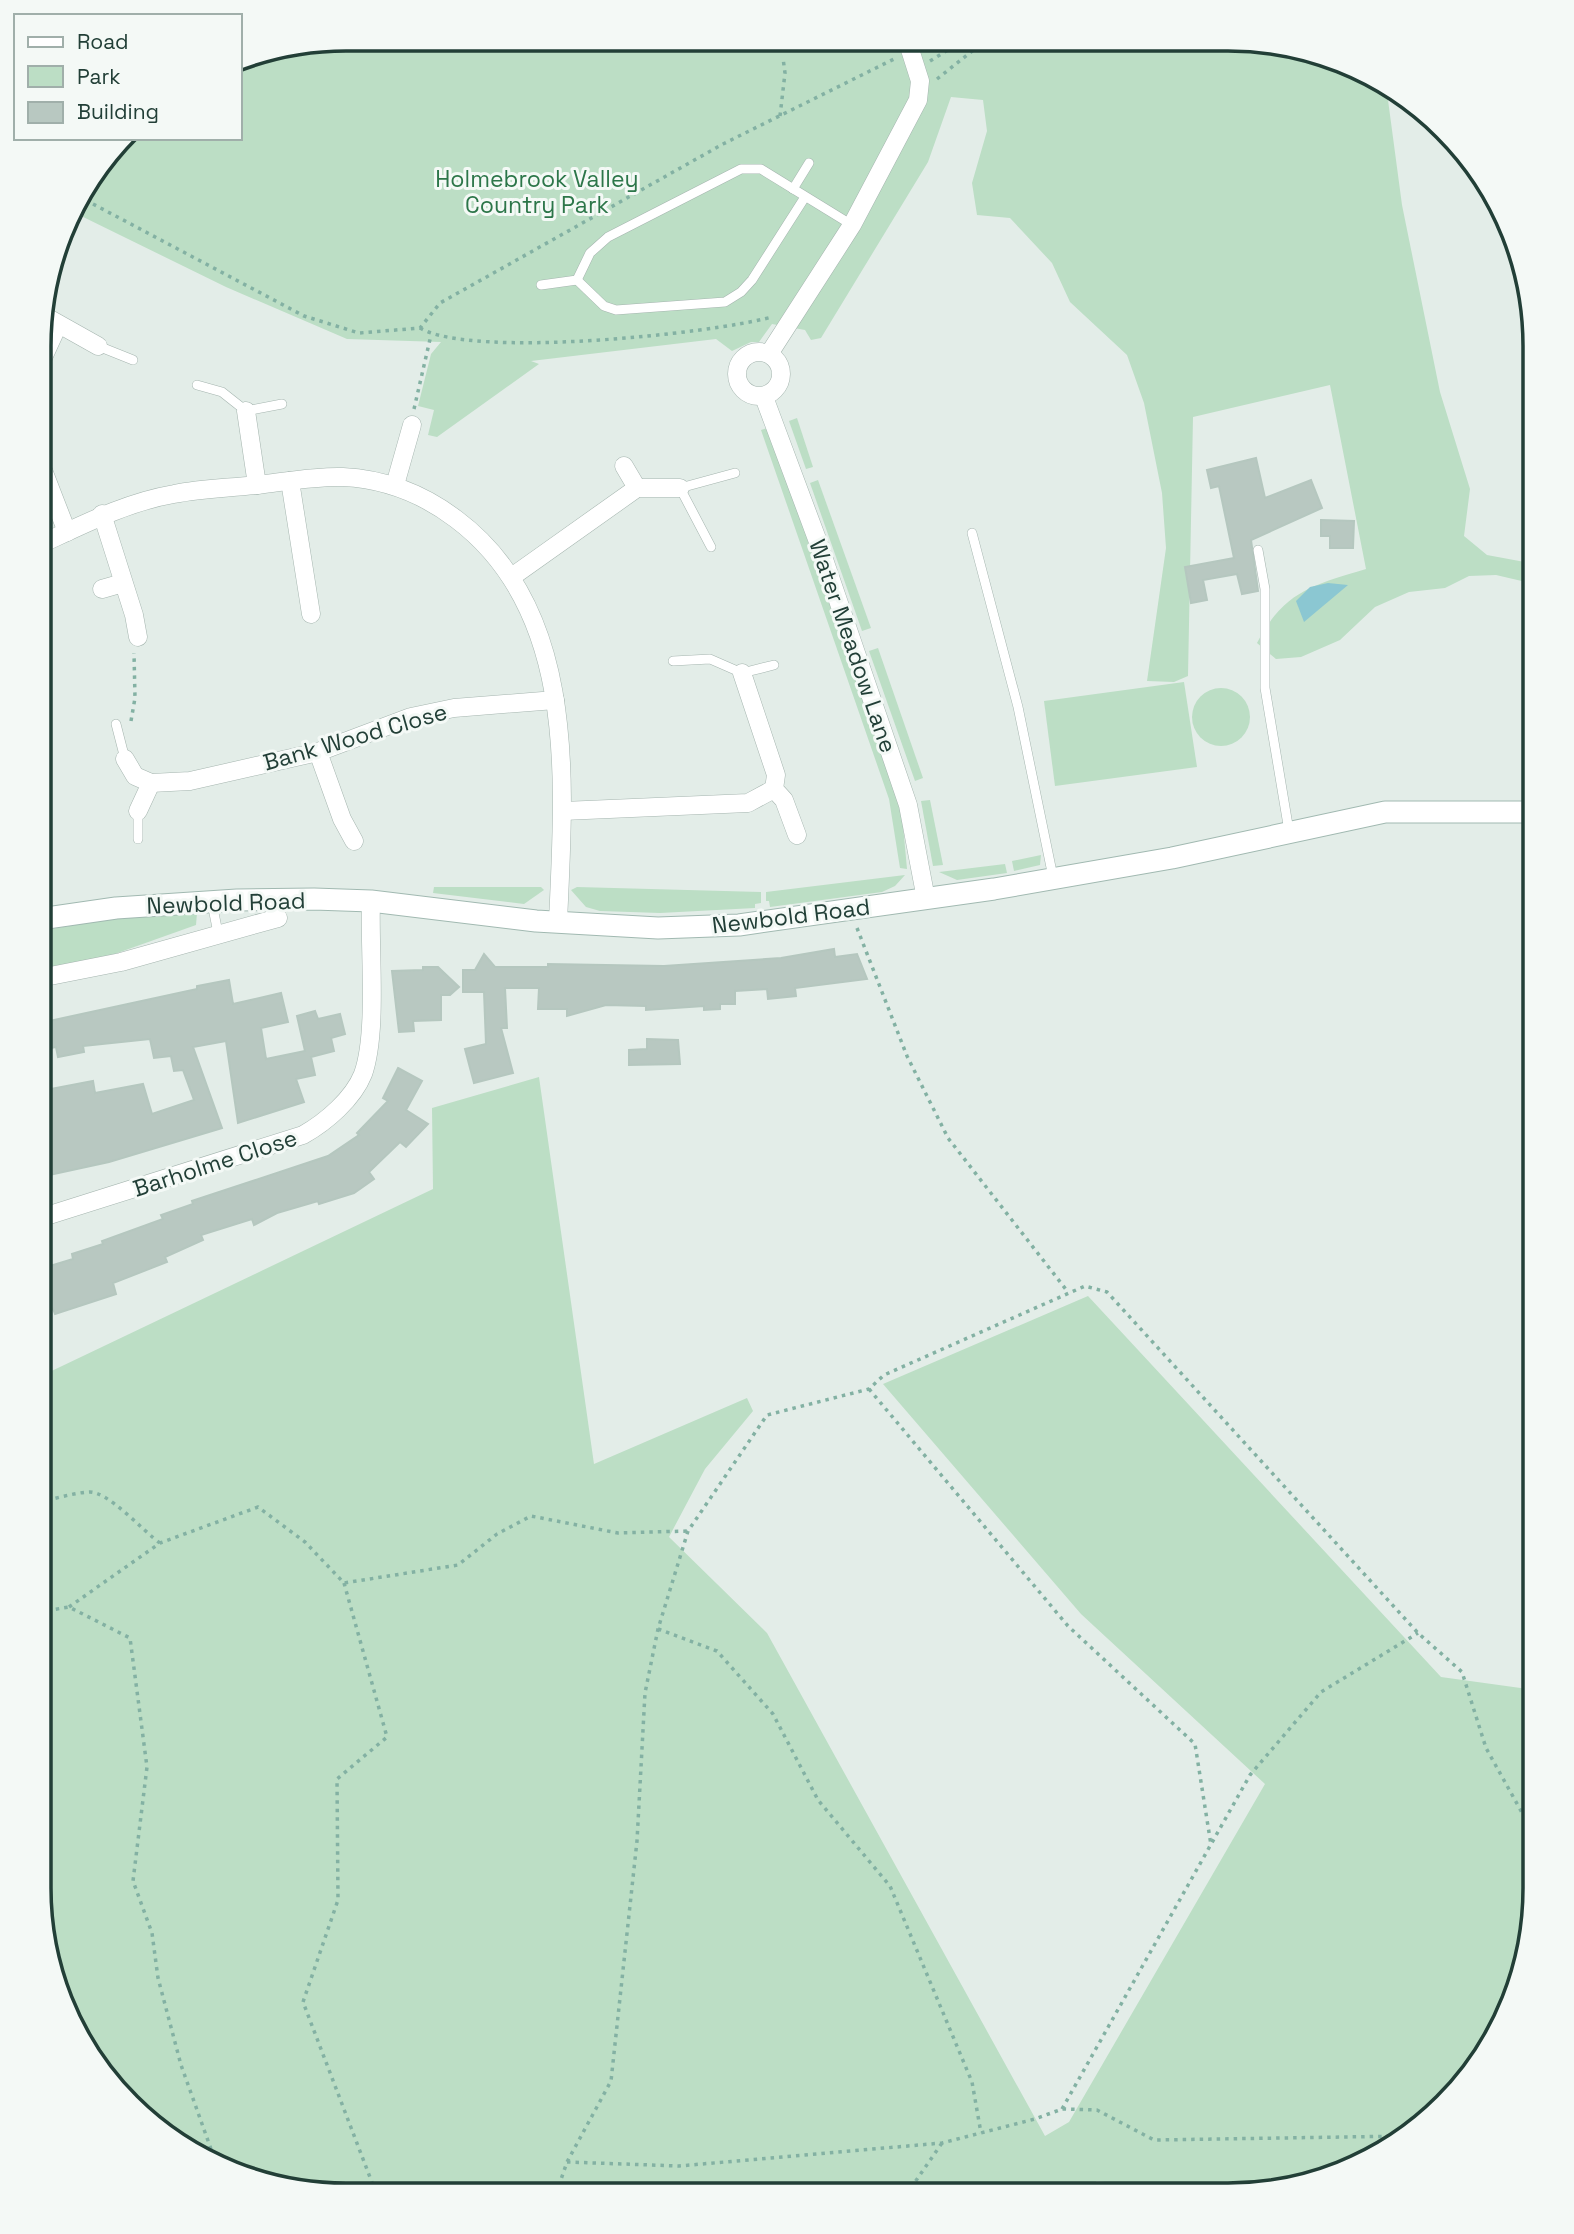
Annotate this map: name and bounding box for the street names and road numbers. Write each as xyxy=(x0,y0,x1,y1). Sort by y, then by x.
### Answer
street label: Water Meadow Lane xyxy=(802,535,904,757)
street label: Bank Wood Close xyxy=(260,696,450,778)
street label: Newbold Road xyxy=(146,885,306,921)
street label: Newbold Road xyxy=(710,891,872,941)
street label: Barholme Close xyxy=(129,1122,301,1204)

